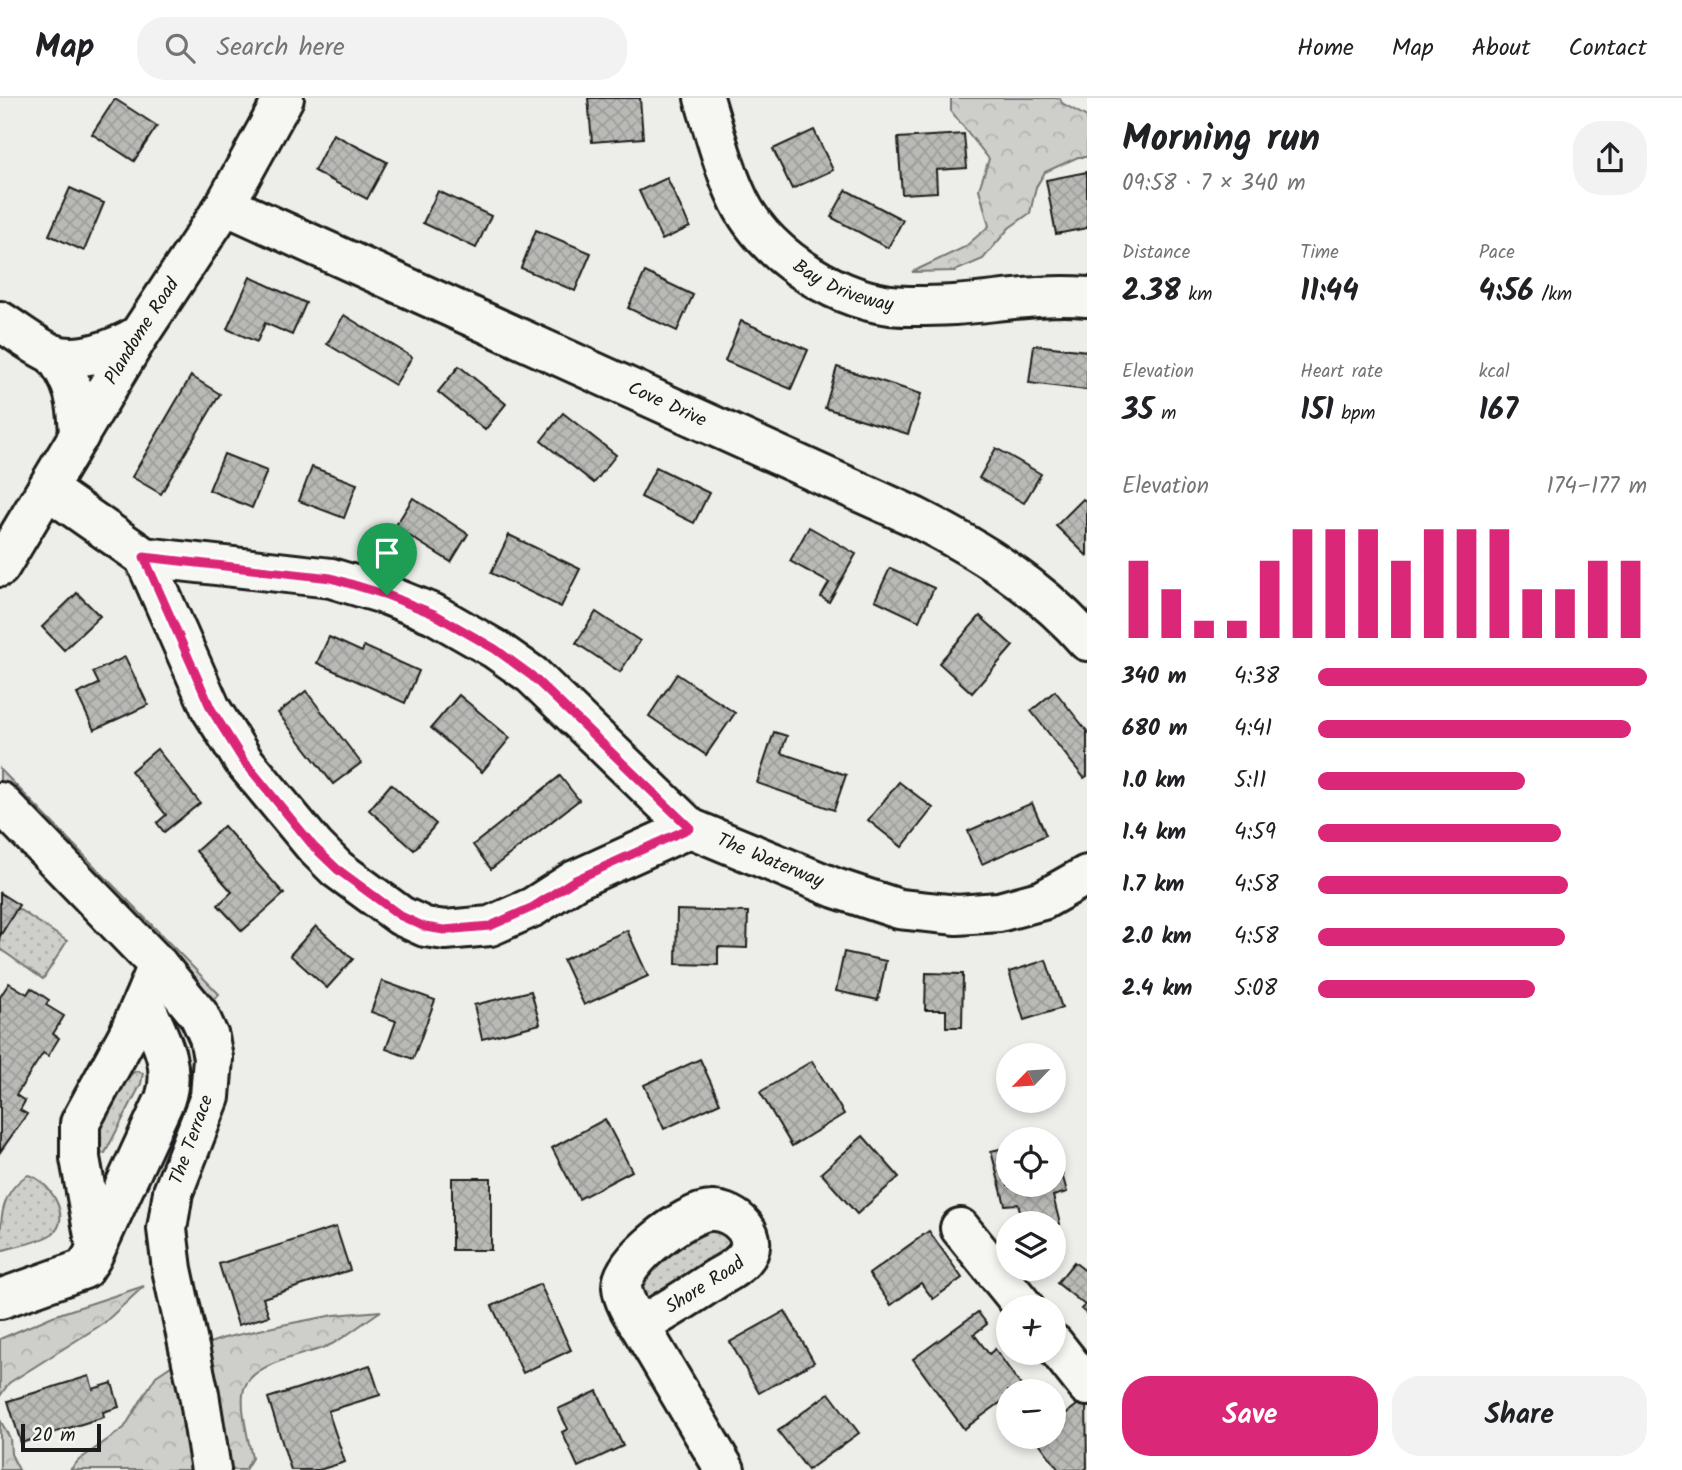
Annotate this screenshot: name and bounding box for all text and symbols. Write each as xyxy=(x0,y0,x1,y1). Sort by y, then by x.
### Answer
search box xyxy=(137,17,627,80)
text: Map xyxy=(35,22,95,75)
text: Search here xyxy=(217,27,345,69)
icon: search xyxy=(161,29,199,67)
text: Home xyxy=(1297,29,1354,68)
text: Map xyxy=(1392,29,1434,68)
text: About xyxy=(1472,29,1530,68)
text: Contact xyxy=(1568,29,1647,68)
text: Morning run xyxy=(1122,110,1320,170)
button: share xyxy=(1573,121,1647,195)
text: 09:58 · 7 × 340 m xyxy=(1122,166,1306,202)
text: Distance xyxy=(1122,238,1190,268)
text: Time xyxy=(1300,238,1339,268)
text: Pace xyxy=(1479,238,1515,268)
street label: Bay Driveway xyxy=(786,252,897,320)
text: 2.38 xyxy=(1122,268,1181,316)
text: 11:44 xyxy=(1300,268,1359,316)
text: 4:56 xyxy=(1479,268,1534,316)
street label: Plandome Road xyxy=(97,272,188,391)
text: km xyxy=(1181,280,1212,310)
text: /km xyxy=(1534,280,1572,310)
text: Elevation xyxy=(1122,357,1194,387)
text: Heart rate xyxy=(1300,357,1383,387)
text: kcal xyxy=(1479,357,1510,387)
street label: Cove Drive xyxy=(623,374,712,436)
text: 35 xyxy=(1122,387,1154,435)
text: 151 xyxy=(1300,387,1334,435)
text: 167 xyxy=(1479,387,1518,435)
text: m xyxy=(1154,399,1176,429)
text: bpm xyxy=(1334,399,1375,429)
text: Elevation xyxy=(1122,469,1209,505)
text: 174–177 m xyxy=(1547,469,1647,505)
pin xyxy=(357,523,417,595)
icon: arrive xyxy=(368,534,406,572)
text: 340 m xyxy=(1122,659,1187,695)
text: 4:38 xyxy=(1234,659,1279,695)
text: 680 m xyxy=(1122,711,1188,747)
text: 4:41 xyxy=(1234,711,1272,747)
text: 1.0 km xyxy=(1122,763,1185,799)
text: 5:11 xyxy=(1234,763,1266,799)
text: 1.4 km xyxy=(1122,815,1186,851)
text: 4:59 xyxy=(1234,815,1276,851)
street label: The Waterway xyxy=(712,826,829,897)
text: 1.7 km xyxy=(1122,867,1184,903)
text: 4:58 xyxy=(1234,867,1279,903)
text: 2.0 km xyxy=(1122,919,1192,955)
text: 4:58 xyxy=(1234,919,1279,955)
text: 2.4 km xyxy=(1122,971,1192,1007)
text: 5:08 xyxy=(1234,971,1277,1007)
north arrow xyxy=(996,1043,1066,1113)
map controls xyxy=(996,1043,1066,1449)
street label: The Terrace xyxy=(162,1090,222,1189)
button: locate xyxy=(996,1127,1066,1197)
button: layers xyxy=(996,1211,1066,1281)
street label: Shore Road xyxy=(660,1249,753,1322)
button: + xyxy=(996,1295,1066,1365)
button: Save xyxy=(1122,1376,1378,1456)
button: Share xyxy=(1392,1376,1647,1456)
button: − xyxy=(996,1379,1066,1449)
scale bar xyxy=(21,1421,102,1453)
text: 20 m xyxy=(32,1421,75,1451)

